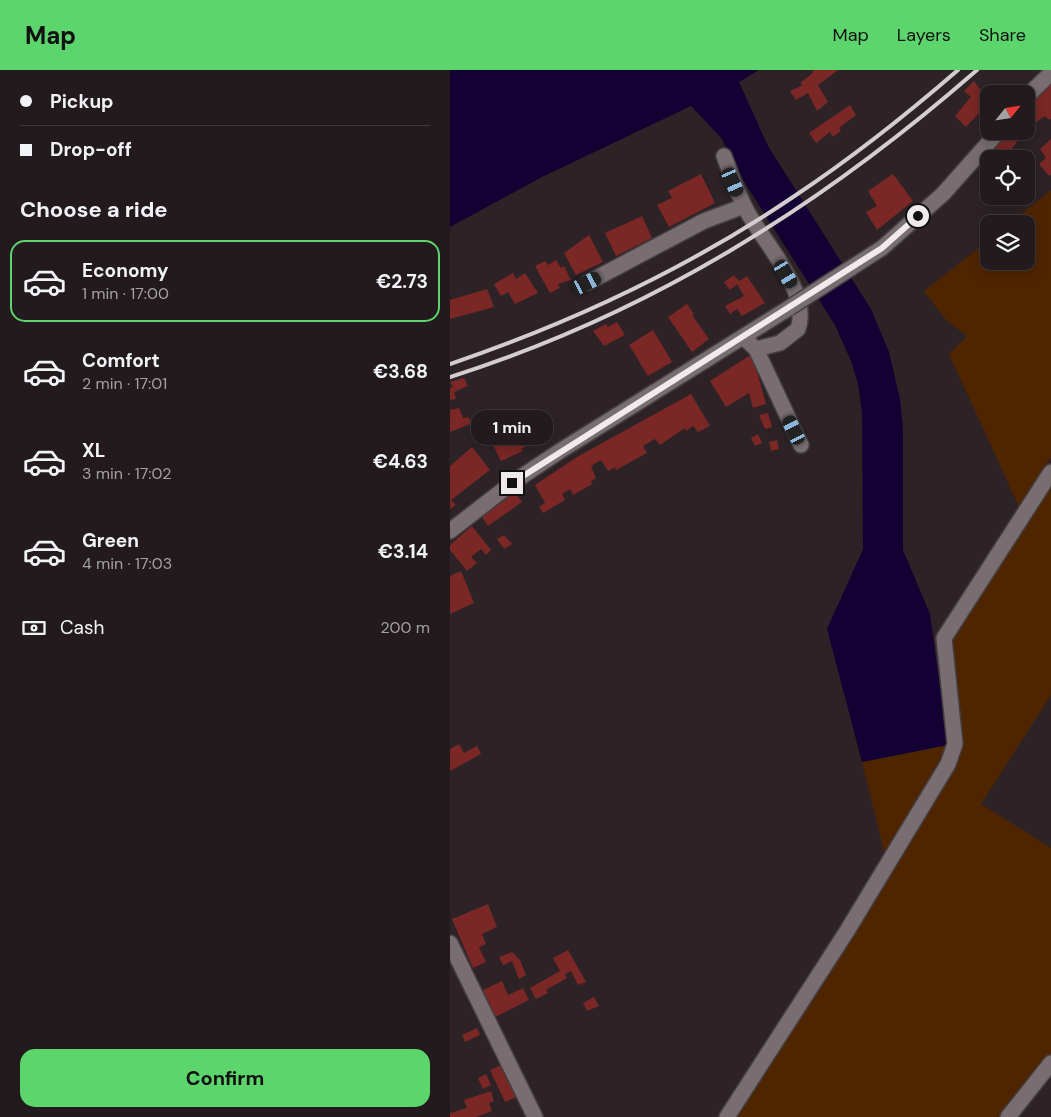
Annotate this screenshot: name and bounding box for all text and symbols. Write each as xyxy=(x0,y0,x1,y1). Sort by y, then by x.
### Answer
text: Map xyxy=(25,20,76,51)
text: Map xyxy=(833,23,869,47)
text: Layers xyxy=(897,23,951,47)
text: Share xyxy=(979,23,1026,47)
north arrow xyxy=(980,85,1035,140)
map controls xyxy=(980,85,1035,270)
text: Pickup xyxy=(50,89,114,114)
text: Drop-off xyxy=(50,137,132,162)
button: locate xyxy=(980,150,1035,205)
car xyxy=(720,165,745,199)
text: Choose a ride xyxy=(20,195,168,224)
route start xyxy=(907,205,929,227)
button: layers xyxy=(980,215,1035,270)
car xyxy=(771,257,800,291)
text: Economy xyxy=(82,258,169,283)
icon: car xyxy=(22,259,67,304)
text: €2.73 xyxy=(376,269,428,294)
car xyxy=(570,270,603,296)
text: 1 min · 17:00 xyxy=(82,283,169,304)
text: Comfort xyxy=(82,348,160,373)
icon: car xyxy=(22,349,67,394)
text: €3.68 xyxy=(373,359,428,384)
text: 2 min · 17:01 xyxy=(82,373,167,394)
callout: 1 min xyxy=(471,410,553,446)
car xyxy=(780,413,807,447)
text: 1 min xyxy=(493,417,531,438)
text: XL xyxy=(82,438,105,463)
icon: car xyxy=(22,439,67,484)
text: €4.63 xyxy=(373,449,428,474)
text: 3 min · 17:02 xyxy=(82,463,171,484)
route end xyxy=(501,472,523,494)
text: Green xyxy=(82,528,139,553)
icon: car xyxy=(22,529,67,574)
text: €3.14 xyxy=(378,539,428,564)
text: 4 min · 17:03 xyxy=(82,553,172,574)
icon: cash xyxy=(20,614,48,642)
text: Cash xyxy=(60,615,104,640)
text: 200 m xyxy=(381,617,430,638)
button: Confirm xyxy=(20,1049,430,1107)

